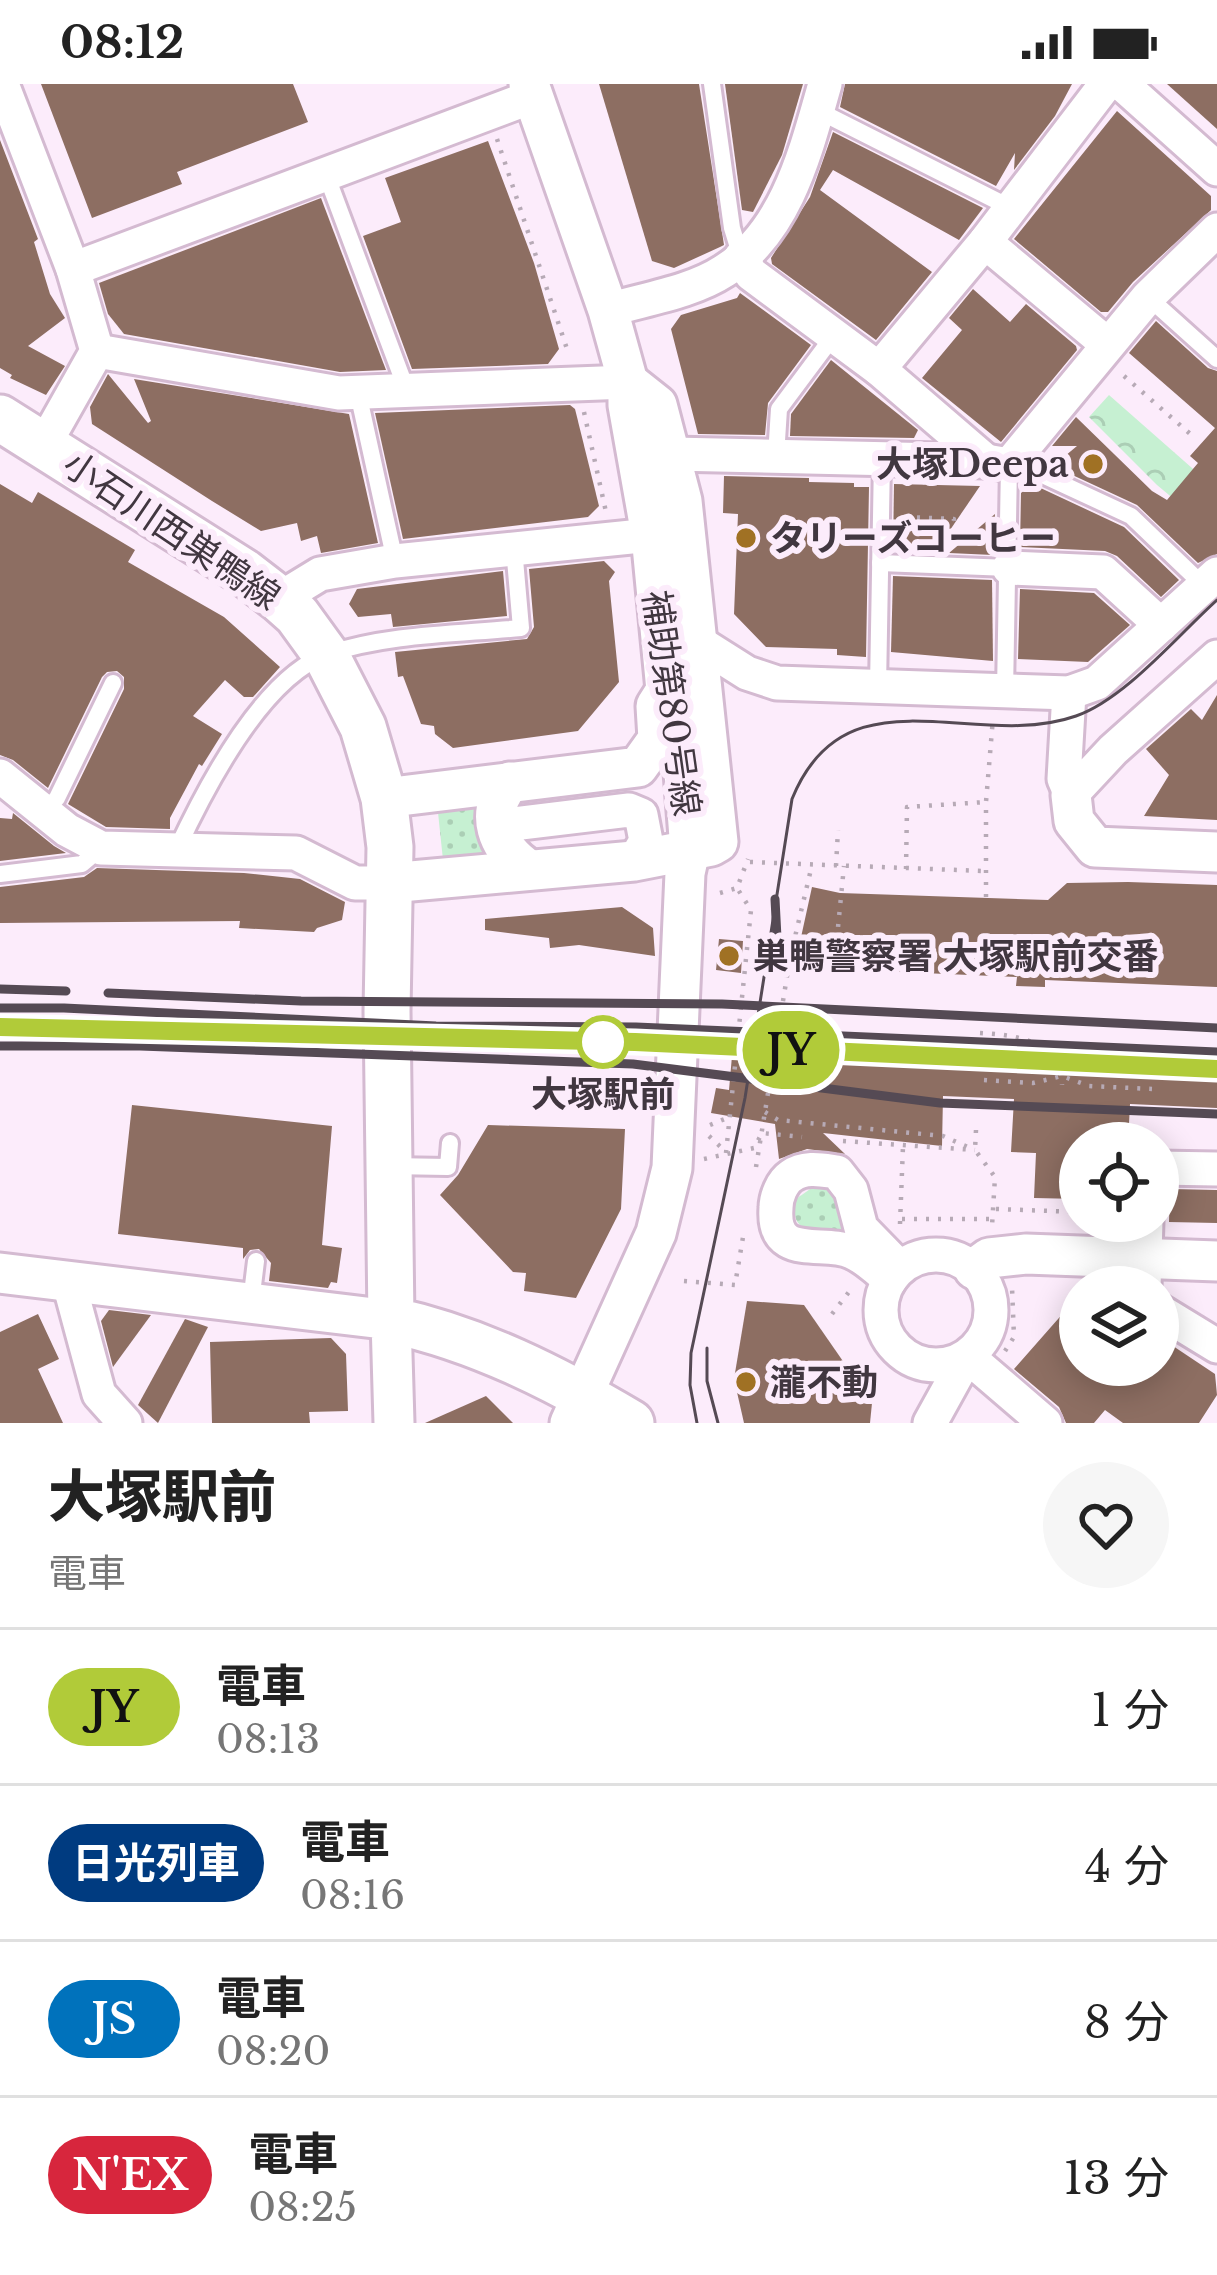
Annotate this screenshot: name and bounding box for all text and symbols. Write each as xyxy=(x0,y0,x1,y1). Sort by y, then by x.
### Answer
text: 08:12 xyxy=(60,14,184,70)
street label: 小石川西巣鴨線 xyxy=(55,441,289,620)
place label: 大塚Deepa xyxy=(876,442,1069,487)
marker: 大塚Deepa xyxy=(1080,451,1106,477)
place label: タリーズコーヒー xyxy=(770,516,1056,561)
marker: タリーズコーヒー xyxy=(733,525,759,551)
street label: 補助第80号線 xyxy=(633,587,710,819)
place label: 巣鴨警察署 大塚駅前交番 xyxy=(753,934,1159,979)
marker: 巣鴨警察署 大塚駅前交番 xyxy=(716,943,742,969)
line badge: JY xyxy=(737,1011,845,1089)
marker: 大塚駅前 xyxy=(578,1017,628,1067)
text: JY xyxy=(766,1024,816,1076)
place label: 大塚駅前 xyxy=(531,1072,675,1117)
map controls xyxy=(1059,1122,1179,1386)
button: locate xyxy=(1059,1122,1179,1242)
button: layers xyxy=(1059,1266,1179,1386)
place label: 瀧不動 xyxy=(770,1360,878,1405)
marker: 瀧不動 xyxy=(733,1369,759,1395)
text: 大塚駅前 xyxy=(48,1462,276,1532)
button: heart xyxy=(1043,1462,1169,1588)
text: 電車 xyxy=(48,1549,126,1598)
text: 電車 xyxy=(216,1658,306,1714)
text: JY xyxy=(89,1681,139,1733)
text: 1 分 xyxy=(1091,1682,1169,1738)
text: 08:13 xyxy=(216,1715,320,1764)
text: 電車 xyxy=(300,1814,390,1870)
text: 日光列車 xyxy=(72,1837,240,1889)
text: 4 分 xyxy=(1085,1838,1169,1894)
text: 08:16 xyxy=(300,1871,405,1920)
text: 電車 xyxy=(216,1970,306,2026)
text: JS xyxy=(92,1993,136,2045)
text: 8 分 xyxy=(1084,1994,1169,2050)
text: 08:20 xyxy=(216,2027,330,2076)
text: 電車 xyxy=(248,2126,338,2182)
text: N'EX xyxy=(72,2149,188,2201)
text: 13 分 xyxy=(1063,2150,1169,2206)
text: 08:25 xyxy=(248,2183,357,2232)

